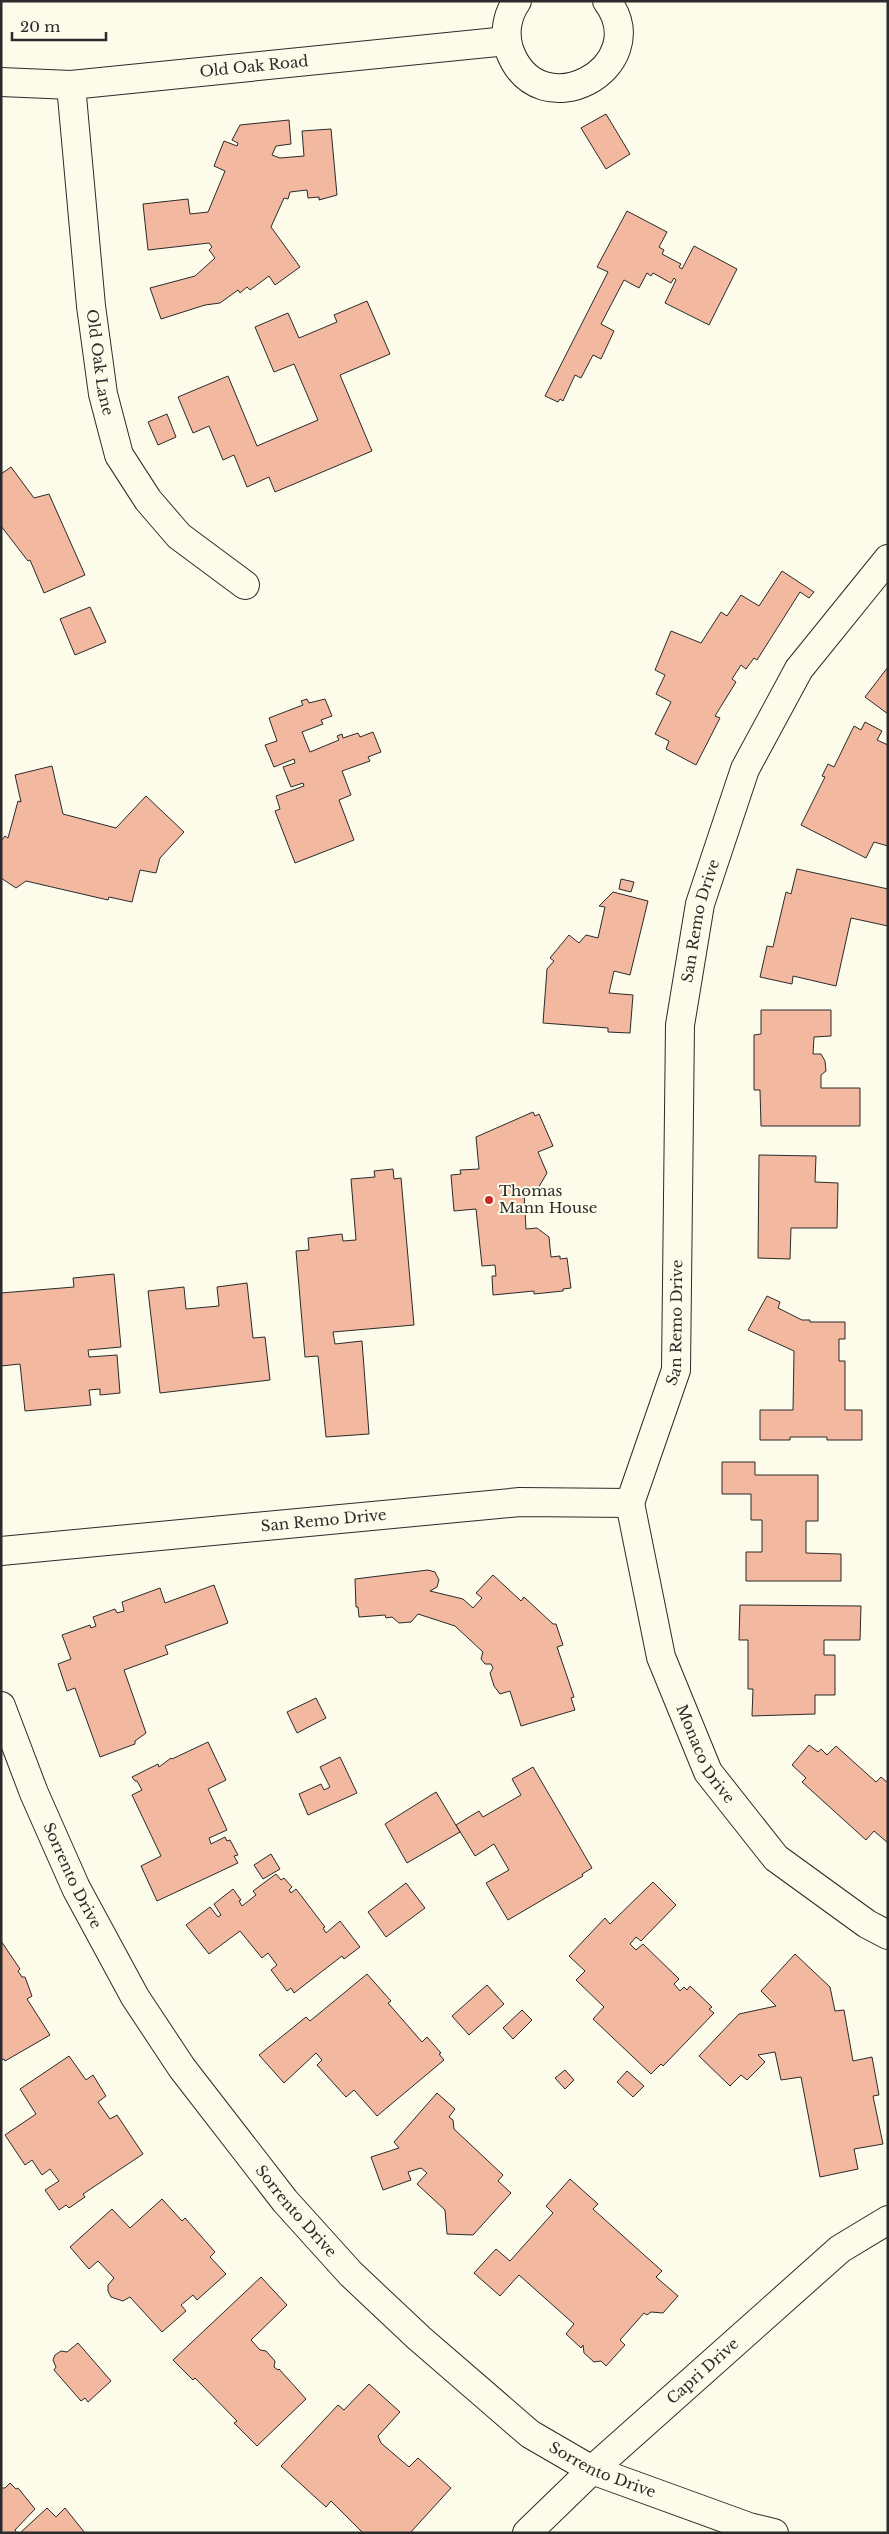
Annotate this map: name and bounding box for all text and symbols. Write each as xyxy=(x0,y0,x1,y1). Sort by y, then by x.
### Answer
scale bar xyxy=(12,10,106,42)
text: 20 m xyxy=(20,17,60,36)
street label: Old Oak Road xyxy=(199,51,309,81)
street label: Old Oak Lane xyxy=(83,308,118,417)
street label: San Remo Drive xyxy=(677,857,723,984)
place label: Thomas Mann House xyxy=(499,1181,597,1217)
marker: Thomas Mann House xyxy=(483,1194,495,1206)
street label: San Remo Drive xyxy=(661,1260,686,1388)
street label: San Remo Drive xyxy=(260,1505,387,1535)
street label: Monaco Drive xyxy=(672,1702,739,1807)
street label: Sorrento Drive xyxy=(39,1819,106,1932)
street label: Sorrento Drive xyxy=(252,2161,341,2261)
street label: Capri Drive xyxy=(663,2334,742,2408)
street label: Sorrento Drive xyxy=(546,2437,659,2501)

